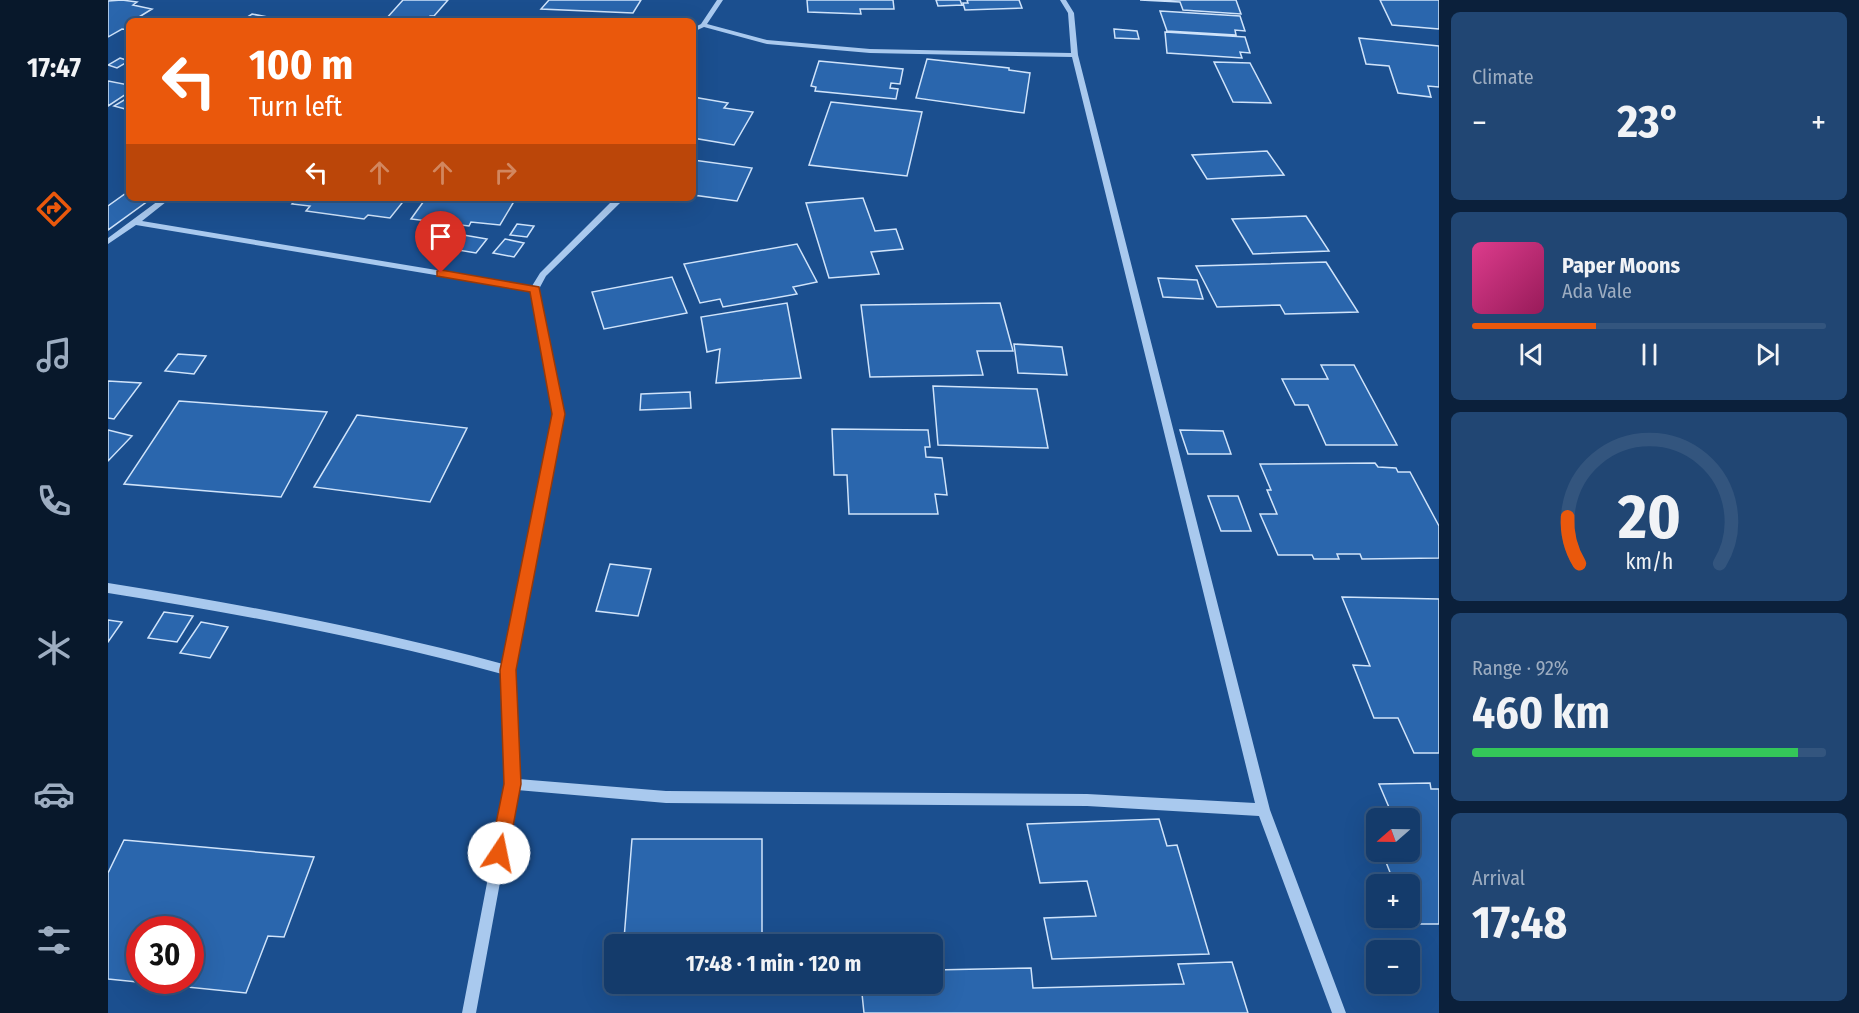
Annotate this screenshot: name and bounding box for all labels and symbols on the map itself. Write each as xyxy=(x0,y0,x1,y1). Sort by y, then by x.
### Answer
pin xyxy=(415,211,466,273)
north arrow xyxy=(1366,808,1420,862)
position arrow xyxy=(467,821,531,885)
speed limit sign: 30 xyxy=(126,916,204,994)

